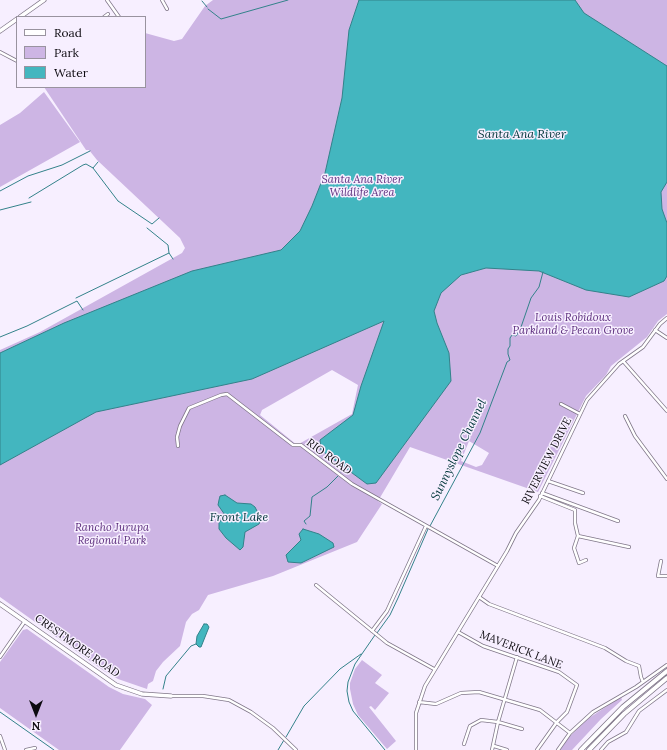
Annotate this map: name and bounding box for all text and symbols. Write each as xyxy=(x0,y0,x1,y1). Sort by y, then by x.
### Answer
legend xyxy=(16,16,146,88)
text: Road xyxy=(54,25,82,40)
text: Park xyxy=(54,45,79,60)
text: Water xyxy=(54,65,88,80)
water label: Santa Ana River xyxy=(478,128,566,142)
park label: Santa Ana River Wildlife Area xyxy=(322,173,402,199)
park label: Louis Robidoux Parkland & Pecan Grove xyxy=(513,311,633,337)
water label: Sunnyslope Channel xyxy=(428,397,490,503)
street label: RIVERVIEW DRIVE xyxy=(519,415,575,507)
street label: RIO ROAD xyxy=(304,436,354,478)
water label: Front Lake xyxy=(210,511,268,525)
park label: Rancho Jurupa Regional Park xyxy=(75,521,149,547)
street label: CRESTMORE ROAD xyxy=(32,612,122,680)
street label: MAVERICK LANE xyxy=(478,628,564,672)
north arrow xyxy=(16,694,56,734)
text: N xyxy=(32,719,40,733)

